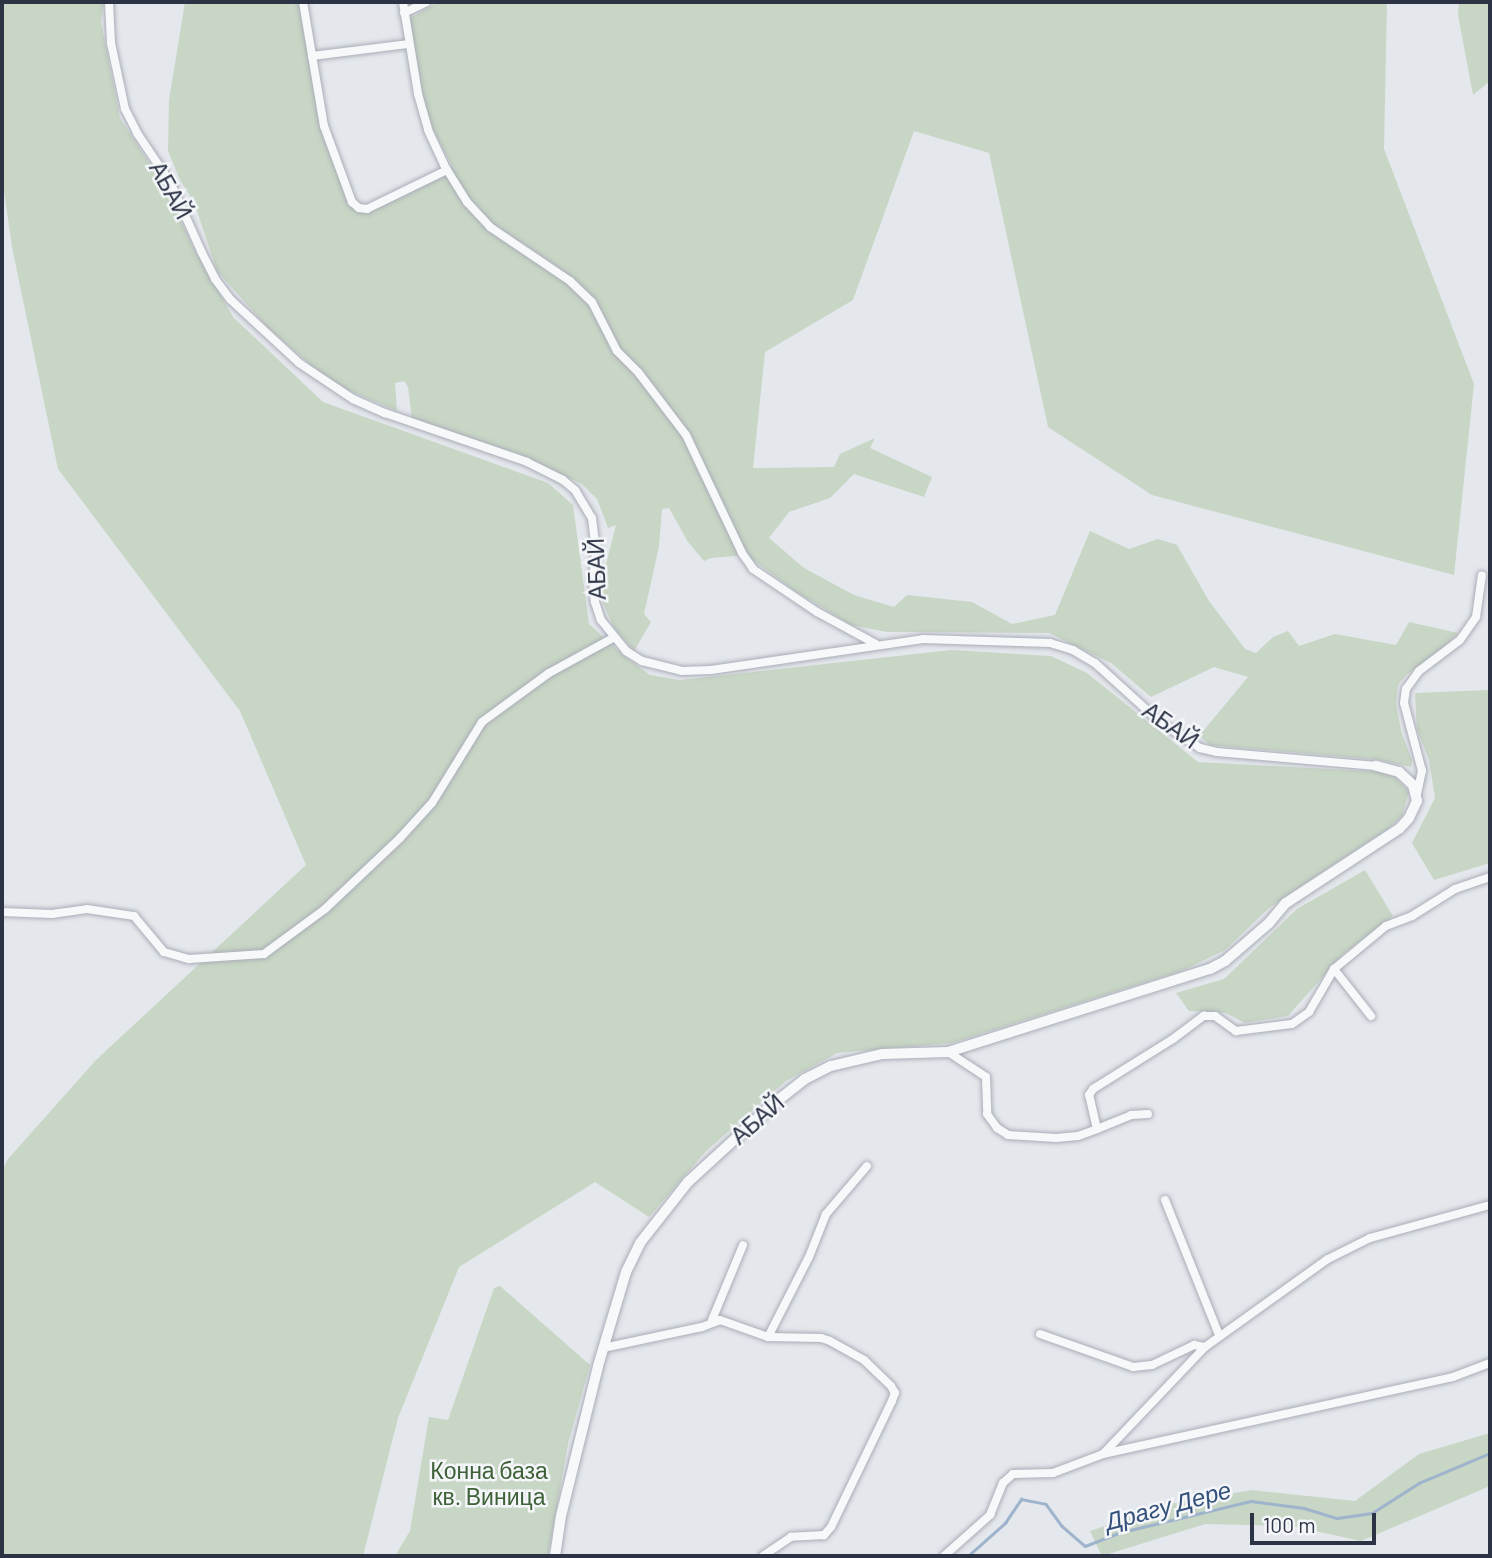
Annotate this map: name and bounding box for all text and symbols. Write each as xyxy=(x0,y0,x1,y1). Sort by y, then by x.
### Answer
street label: АБАЙ xyxy=(144,156,198,224)
street label: АБАЙ xyxy=(581,538,611,600)
street label: АБАЙ xyxy=(1138,696,1204,754)
street label: АБАЙ xyxy=(725,1088,789,1150)
park label: Конна база кв. Виница xyxy=(430,1456,548,1510)
water label: Драгу Дере xyxy=(1102,1474,1234,1536)
scale bar xyxy=(1254,1498,1380,1542)
text: 100 m xyxy=(1263,1512,1316,1537)

